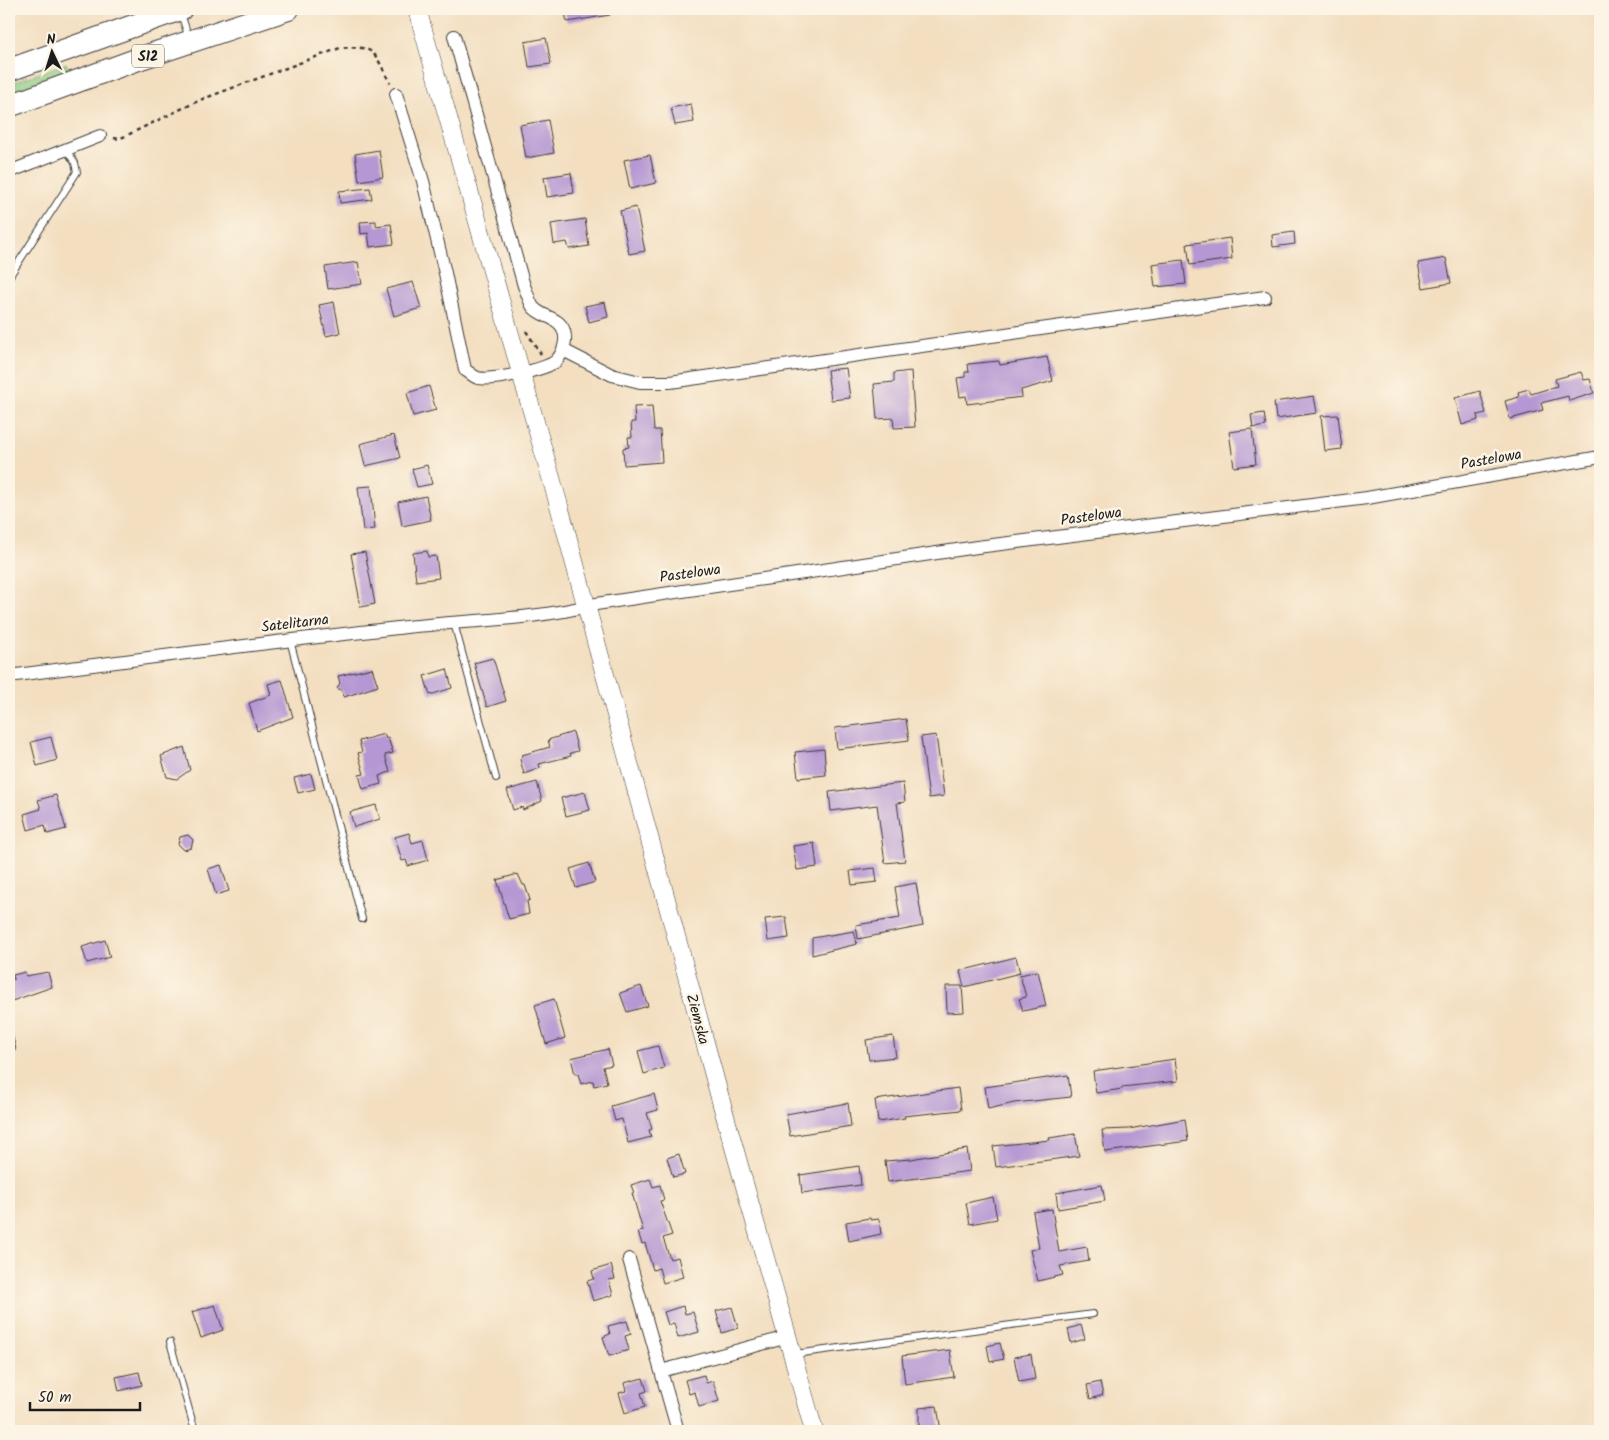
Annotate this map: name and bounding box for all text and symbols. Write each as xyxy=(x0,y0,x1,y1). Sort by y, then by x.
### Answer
north arrow xyxy=(28,28,78,78)
text: N xyxy=(46,29,56,51)
road number: S12 xyxy=(132,44,164,68)
street label: Pastelowa xyxy=(1459,443,1524,477)
street label: Pastelowa xyxy=(1059,501,1123,533)
street label: Pastelowa xyxy=(658,558,722,590)
street label: Satelitarna xyxy=(260,608,330,640)
street label: Ziemska xyxy=(679,991,715,1047)
scale bar xyxy=(30,1380,140,1412)
text: 50 m xyxy=(38,1386,72,1410)

